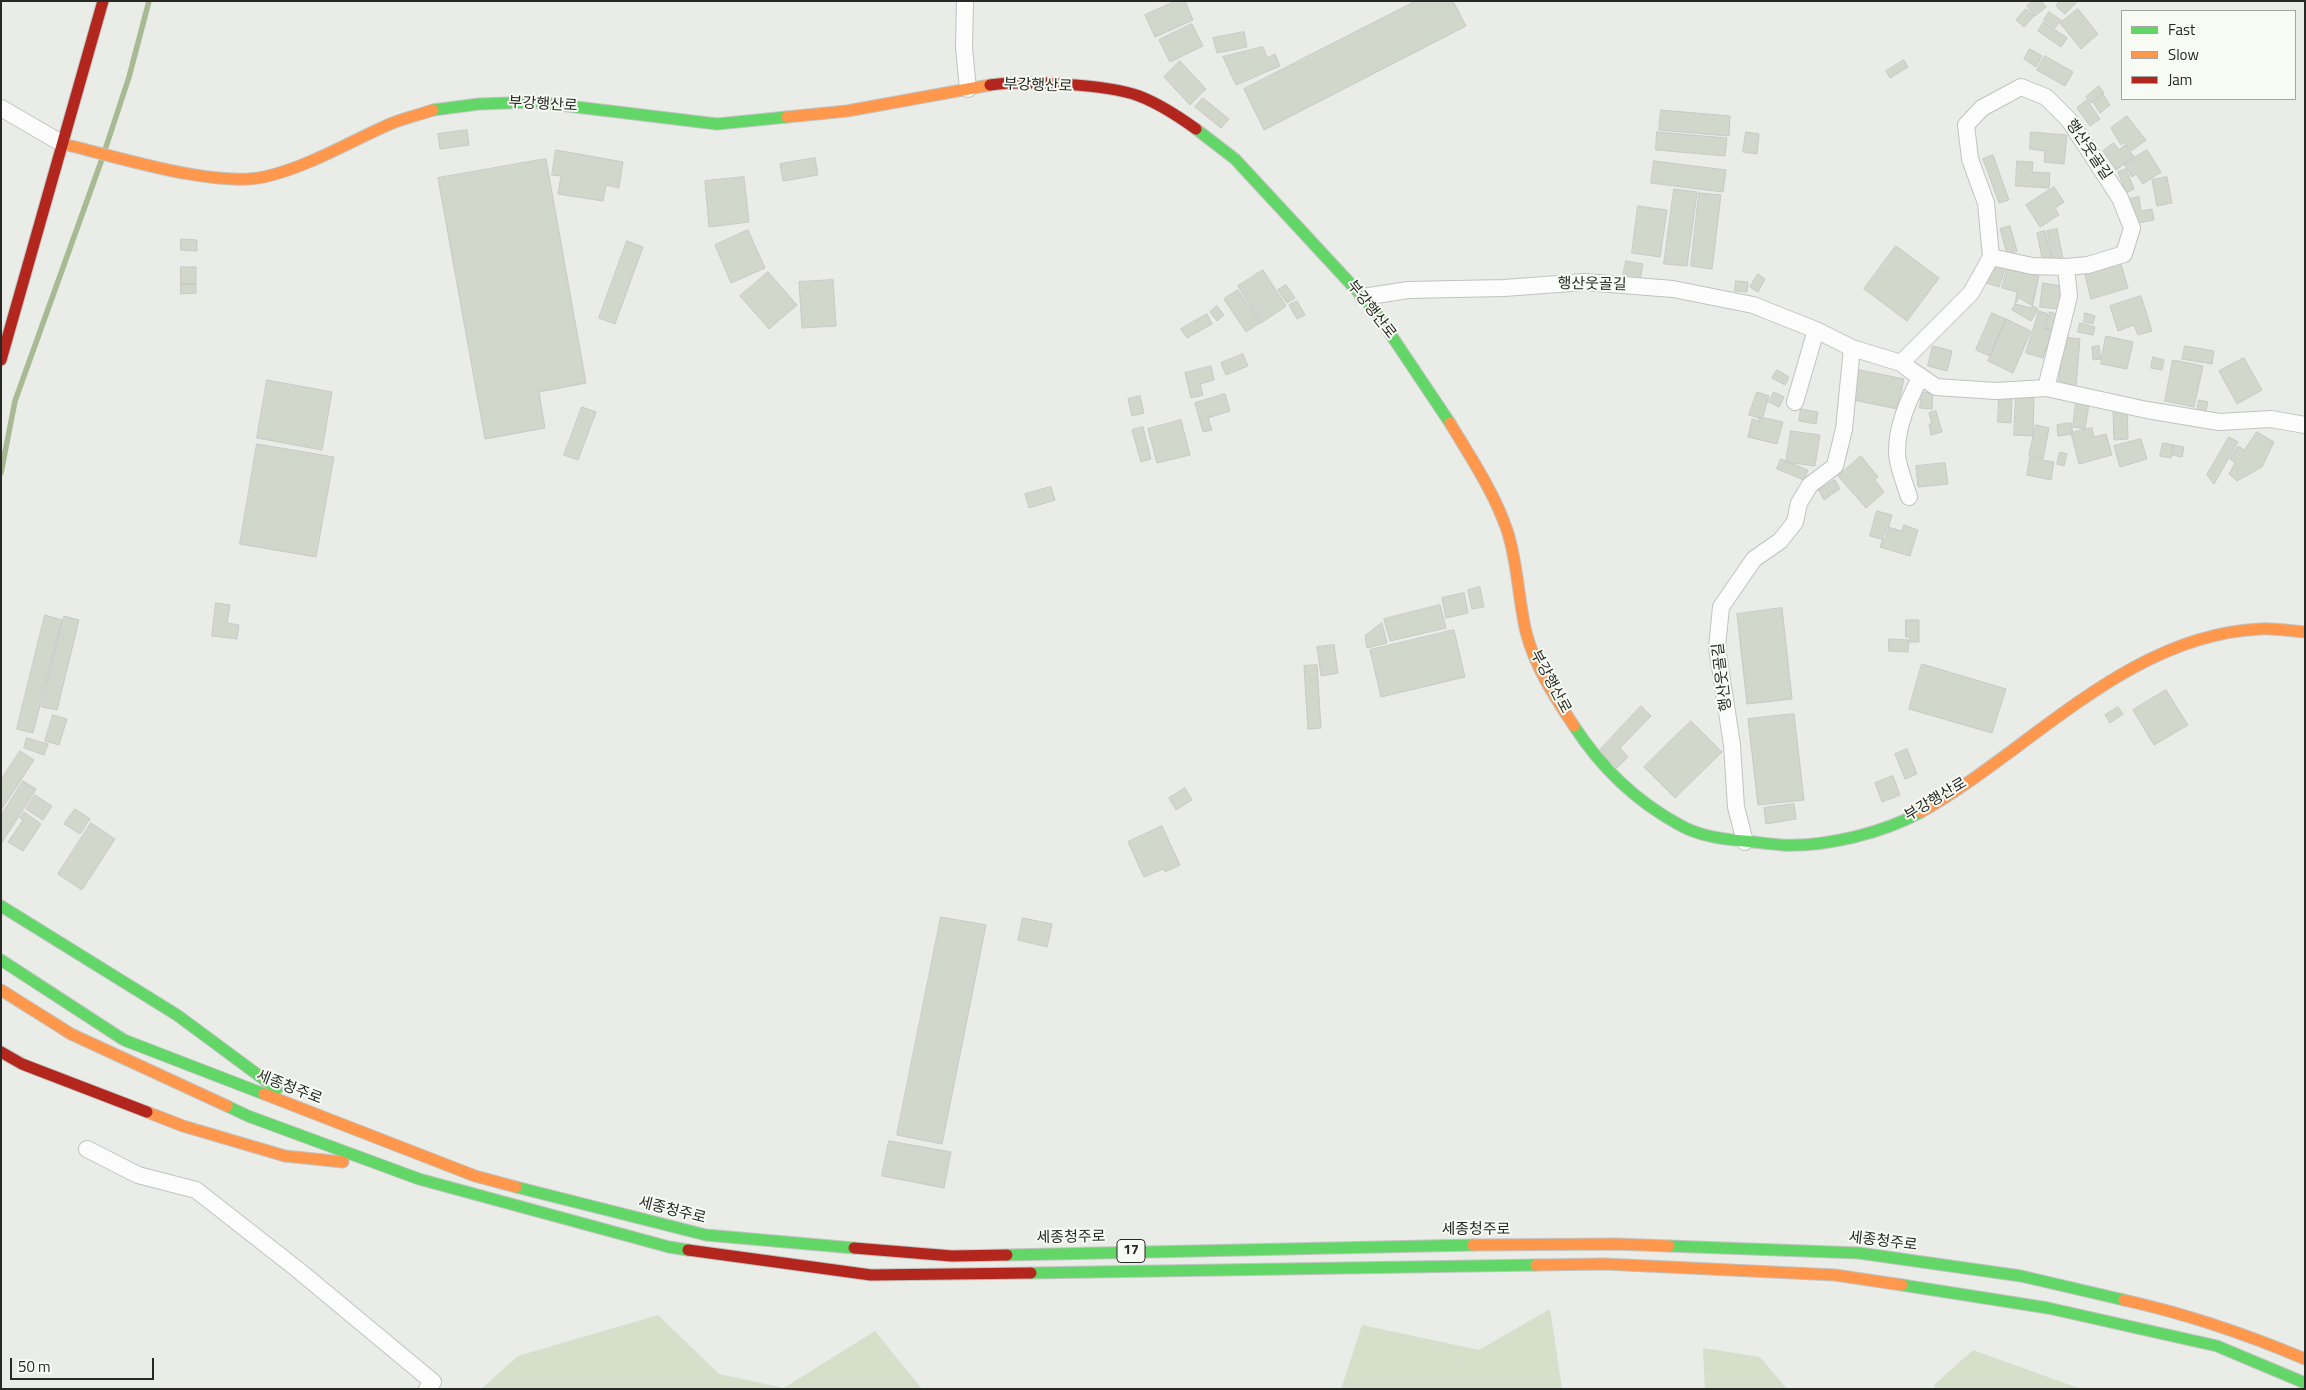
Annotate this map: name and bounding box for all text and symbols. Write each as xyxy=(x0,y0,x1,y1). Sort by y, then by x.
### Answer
legend xyxy=(2121,10,2296,100)
text: Fast xyxy=(2168,18,2195,41)
text: Slow xyxy=(2168,43,2199,66)
text: Jam xyxy=(2168,68,2192,91)
street label: 부강행산로 xyxy=(1003,76,1073,96)
street label: 부강행산로 xyxy=(508,94,578,116)
street label: 행산웃골길 xyxy=(2061,116,2115,184)
street label: 행산웃골길 xyxy=(1557,275,1627,295)
street label: 부강행산로 xyxy=(1343,277,1399,343)
street label: 행산웃골길 xyxy=(1710,642,1736,712)
street label: 부강행산로 xyxy=(1526,647,1574,717)
street label: 부강행산로 xyxy=(1902,775,1970,825)
street label: 세종청주로 xyxy=(254,1067,324,1109)
street label: 세종청주로 xyxy=(636,1194,708,1228)
street label: 세종청주로 xyxy=(1442,1221,1510,1239)
street label: 세종청주로 xyxy=(1036,1228,1106,1248)
street label: 세종청주로 xyxy=(1848,1229,1918,1255)
road number: 17 xyxy=(1117,1240,1145,1262)
scale bar xyxy=(12,1348,156,1380)
text: 50 m xyxy=(18,1355,51,1378)

